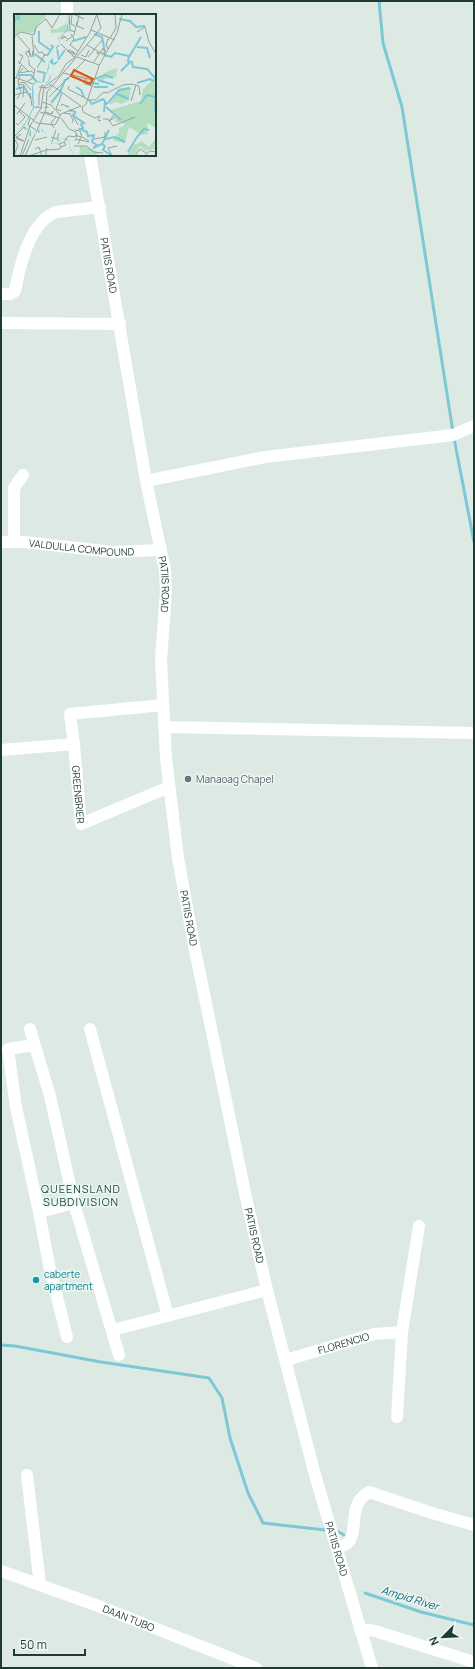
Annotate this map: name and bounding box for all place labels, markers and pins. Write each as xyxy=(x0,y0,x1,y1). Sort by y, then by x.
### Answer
place label: Manaoag Chapel xyxy=(196,772,274,786)
marker: Manaoag Chapel xyxy=(183,774,193,784)
place label: caberte apartment xyxy=(44,1267,93,1293)
marker: caberte apartment xyxy=(31,1275,41,1285)

